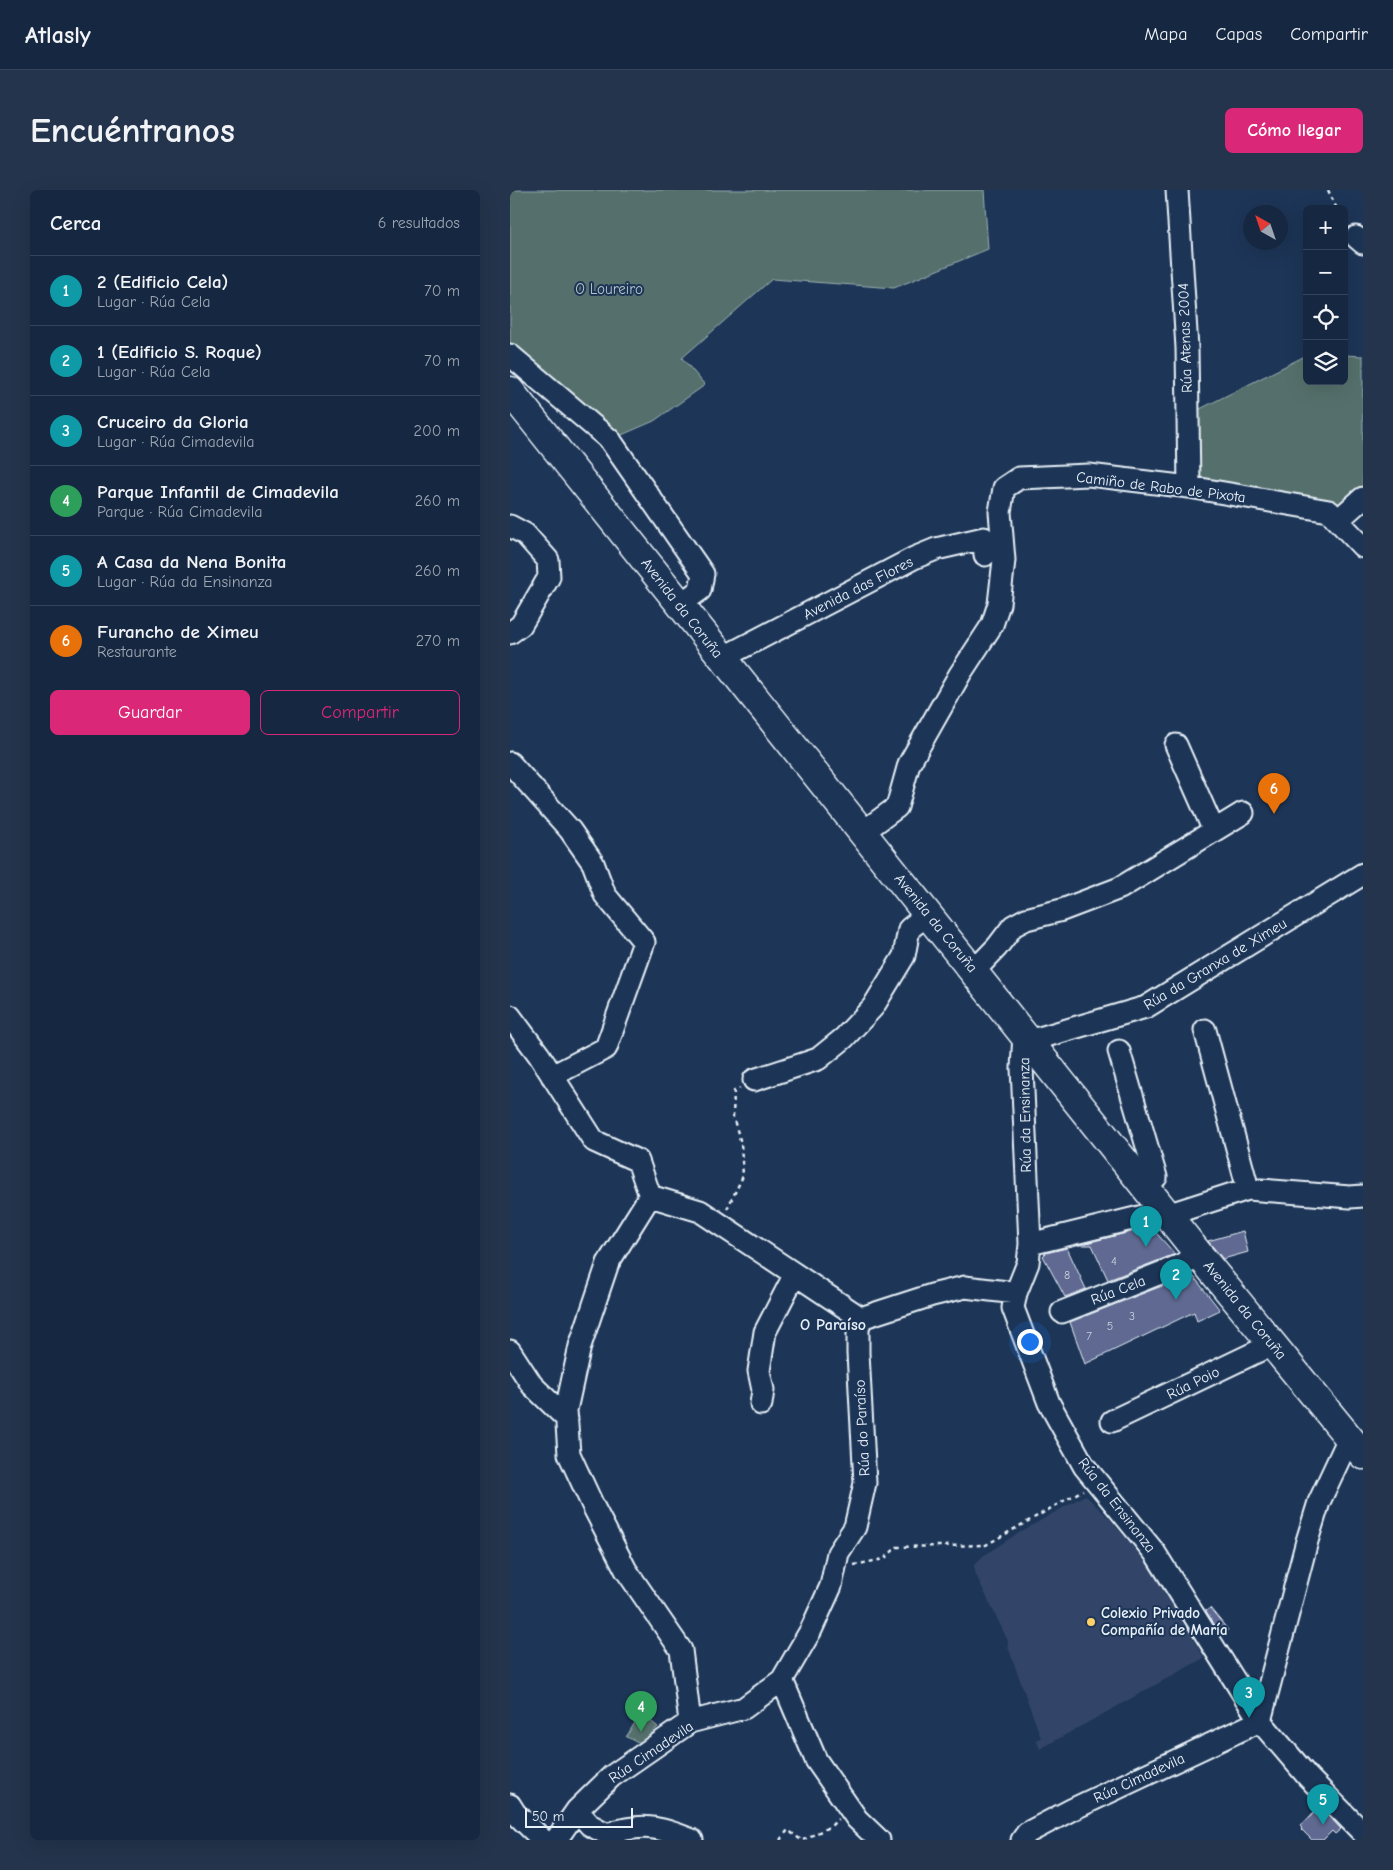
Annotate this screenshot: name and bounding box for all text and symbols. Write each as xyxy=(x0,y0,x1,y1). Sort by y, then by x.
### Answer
text: Atlasly xyxy=(25,21,91,49)
text: Mapa xyxy=(1144,24,1187,45)
text: Capas xyxy=(1215,24,1262,45)
text: Compartir xyxy=(1290,24,1368,45)
button: Cómo llegar xyxy=(1225,108,1363,153)
text: Encuéntranos xyxy=(30,110,235,151)
north arrow xyxy=(1243,205,1288,250)
map controls xyxy=(1303,205,1348,385)
button: + xyxy=(1303,205,1348,250)
text: Cerca xyxy=(50,211,101,235)
text: 6 resultados xyxy=(378,214,460,232)
button: − xyxy=(1303,250,1348,295)
text: 2 (Edificio Cela) xyxy=(97,271,228,293)
park label: O Loureiro xyxy=(575,280,643,298)
text: 1 xyxy=(63,282,69,300)
text: 70 m xyxy=(424,282,460,300)
street label: Rúa Atenas 2004 xyxy=(1174,283,1196,393)
text: Lugar · Rúa Cela xyxy=(97,293,211,311)
button: locate xyxy=(1303,295,1348,340)
button: layers xyxy=(1303,340,1348,385)
text: 1 (Edificio S. Roque) xyxy=(97,341,262,363)
text: 2 xyxy=(62,352,70,370)
text: 70 m xyxy=(424,352,460,370)
text: Lugar · Rúa Cela xyxy=(97,363,211,381)
text: Cruceiro da Gloria xyxy=(97,411,249,433)
text: 3 xyxy=(62,422,70,440)
text: 200 m xyxy=(414,422,460,440)
text: Lugar · Rúa Cimadevila xyxy=(97,433,254,451)
street label: Camiño de Rabo de Pixota xyxy=(1075,468,1247,506)
text: Parque Infantil de Cimadevila xyxy=(97,481,339,503)
text: 4 xyxy=(62,492,70,510)
text: 260 m xyxy=(415,492,460,510)
text: Parque · Rúa Cimadevila xyxy=(97,503,262,521)
text: A Casa da Nena Bonita xyxy=(97,551,286,573)
street label: Avenida das Flores xyxy=(800,553,916,623)
street label: Avenida da Coruña xyxy=(637,554,727,662)
text: 5 xyxy=(62,562,70,580)
text: 260 m xyxy=(415,562,460,580)
text: Lugar · Rúa da Ensinanza xyxy=(97,573,273,591)
text: Furancho de Ximeu xyxy=(97,621,259,643)
text: 6 xyxy=(62,632,70,650)
text: 270 m xyxy=(416,632,460,650)
text: Restaurante xyxy=(97,643,177,661)
button: Guardar xyxy=(50,690,250,735)
button: Compartir xyxy=(260,690,460,735)
pin: 6 xyxy=(1258,773,1290,814)
street label: Avenida da Coruña xyxy=(891,870,981,976)
street label: Rúa da Granxa de Ximeu xyxy=(1140,914,1290,1014)
street label: Rúa da Ensinanza xyxy=(1015,1057,1035,1173)
pin: 1 xyxy=(1130,1206,1162,1247)
house number: 4 xyxy=(1111,1254,1117,1268)
street label: Avenida da Coruña xyxy=(1200,1257,1290,1363)
pin: 2 xyxy=(1160,1259,1192,1300)
house number: 8 xyxy=(1064,1268,1070,1282)
street label: Rúa Cela xyxy=(1088,1271,1148,1309)
house number: 3 xyxy=(1129,1309,1135,1323)
district label: O Paraíso xyxy=(800,1316,866,1334)
house number: 5 xyxy=(1107,1319,1113,1333)
your location xyxy=(1017,1329,1043,1355)
house number: 7 xyxy=(1086,1329,1092,1343)
street label: Rúa Poio xyxy=(1164,1363,1222,1403)
street label: Rúa do Paraíso xyxy=(850,1379,874,1477)
street label: Rúa da Ensinanza xyxy=(1074,1454,1160,1556)
place label: Colexio Privado Compañía de María xyxy=(1101,1604,1228,1639)
marker: Colexio Privado Compañía de María xyxy=(1085,1616,1097,1628)
pin: 3 xyxy=(1233,1677,1265,1718)
pin: 4 xyxy=(625,1691,657,1732)
street label: Rúa Cimadevila xyxy=(605,1717,697,1787)
street label: Rúa Cimadevila xyxy=(1091,1749,1187,1807)
pin: 5 xyxy=(1307,1784,1339,1825)
scale bar xyxy=(525,1805,632,1828)
text: 50 m xyxy=(532,1808,564,1825)

